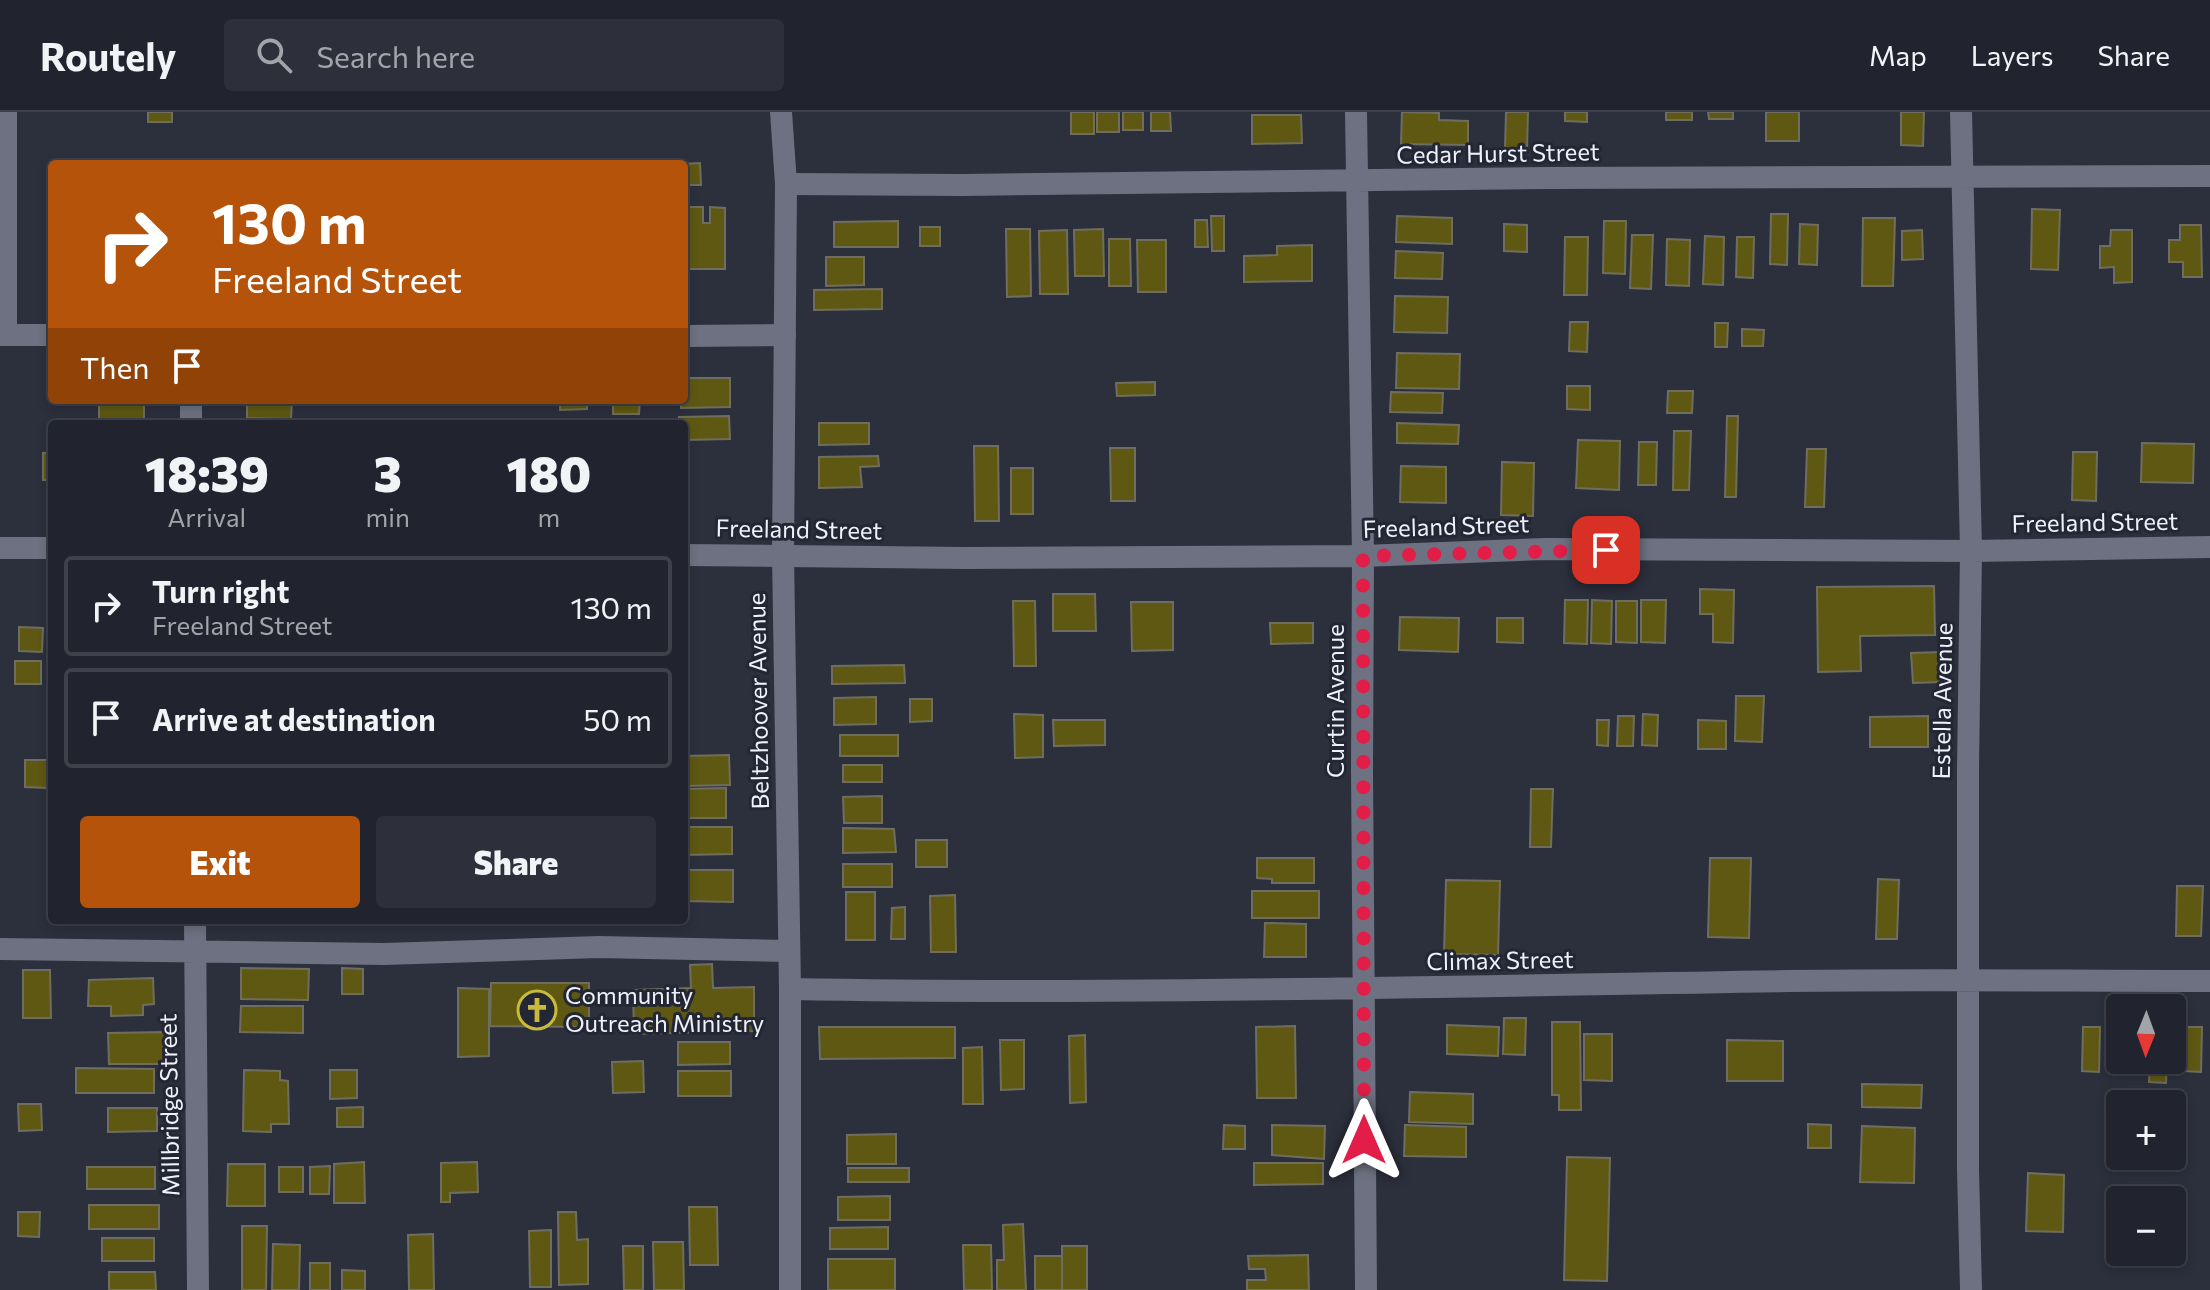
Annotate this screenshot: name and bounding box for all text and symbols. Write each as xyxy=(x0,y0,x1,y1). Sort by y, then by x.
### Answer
search box xyxy=(224,19,784,91)
text: Routely xyxy=(40,32,176,79)
icon: search xyxy=(252,33,296,77)
text: Search here xyxy=(316,37,475,74)
text: Map xyxy=(1869,38,1927,72)
text: Layers xyxy=(1971,38,2053,72)
text: Share xyxy=(2097,38,2170,72)
street label: Cedar Hurst Street xyxy=(1396,136,1600,169)
text: 130 m xyxy=(212,187,367,256)
icon: right xyxy=(80,192,184,296)
text: Freeland Street xyxy=(212,256,462,300)
icon: arrive xyxy=(165,344,209,388)
text: Then xyxy=(80,348,149,385)
text: 18:39 xyxy=(145,443,269,502)
text: 3 xyxy=(374,443,402,502)
text: 180 xyxy=(507,443,591,502)
text: Arrival xyxy=(167,501,246,532)
text: min xyxy=(366,501,410,532)
text: m xyxy=(538,501,560,532)
street label: Freeland Street xyxy=(2011,506,2179,537)
street label: Freeland Street xyxy=(1362,508,1530,543)
street label: Freeland Street xyxy=(715,513,883,544)
pin xyxy=(1572,516,1640,584)
icon: arrive xyxy=(1584,528,1628,572)
text: Turn right xyxy=(152,572,289,609)
icon: right xyxy=(84,584,128,628)
text: 130 m xyxy=(571,588,652,625)
street label: Beltzhoover Avenue xyxy=(741,592,774,810)
text: Freeland Street xyxy=(152,609,332,640)
street label: Estella Avenue xyxy=(1926,622,1957,780)
street label: Curtin Avenue xyxy=(1320,624,1349,778)
icon: arrive xyxy=(84,696,128,740)
text: Arrive at destination xyxy=(152,700,436,737)
text: 50 m xyxy=(583,700,652,737)
button: Exit xyxy=(80,816,360,908)
button: Share xyxy=(376,816,656,908)
street label: Climax Street xyxy=(1426,944,1574,975)
place label: Community Outreach Ministry xyxy=(565,980,764,1037)
church icon: Community Outreach Ministry xyxy=(516,989,558,1031)
north arrow xyxy=(2106,994,2186,1074)
map controls xyxy=(2106,994,2186,1266)
street label: Millbridge Street xyxy=(152,1013,185,1197)
button: + xyxy=(2106,1090,2186,1170)
position arrow xyxy=(1322,1098,1406,1182)
button: − xyxy=(2106,1186,2186,1266)

